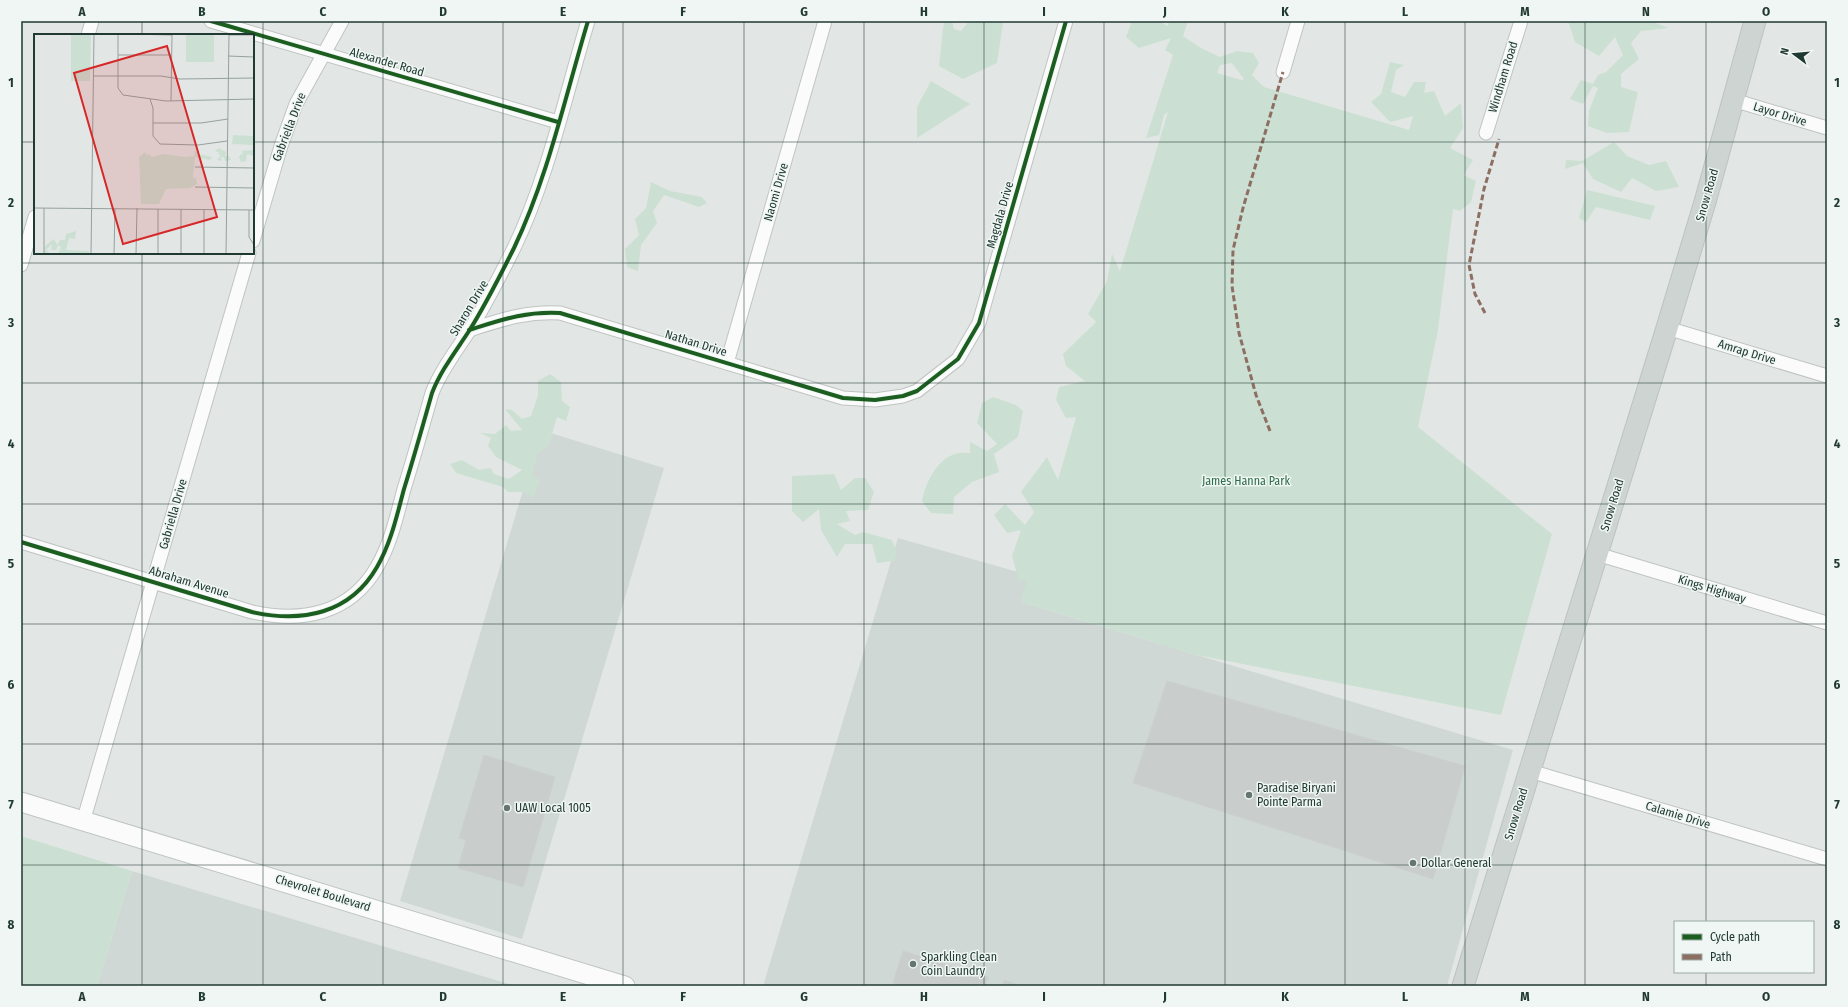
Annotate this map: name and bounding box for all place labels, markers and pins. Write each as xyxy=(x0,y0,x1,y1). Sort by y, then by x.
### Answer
place label: Paradise Biryani Pointe Parma xyxy=(1257,781,1336,809)
marker: Paradise Biryani Pointe Parma xyxy=(1244,790,1254,800)
place label: UAW Local 1005 xyxy=(515,801,591,815)
marker: UAW Local 1005 xyxy=(502,803,512,813)
place label: Dollar General xyxy=(1421,856,1491,870)
marker: Dollar General xyxy=(1408,858,1418,868)
place label: Sparkling Clean Coin Laundry xyxy=(921,950,997,978)
marker: Sparkling Clean Coin Laundry xyxy=(908,959,918,969)

